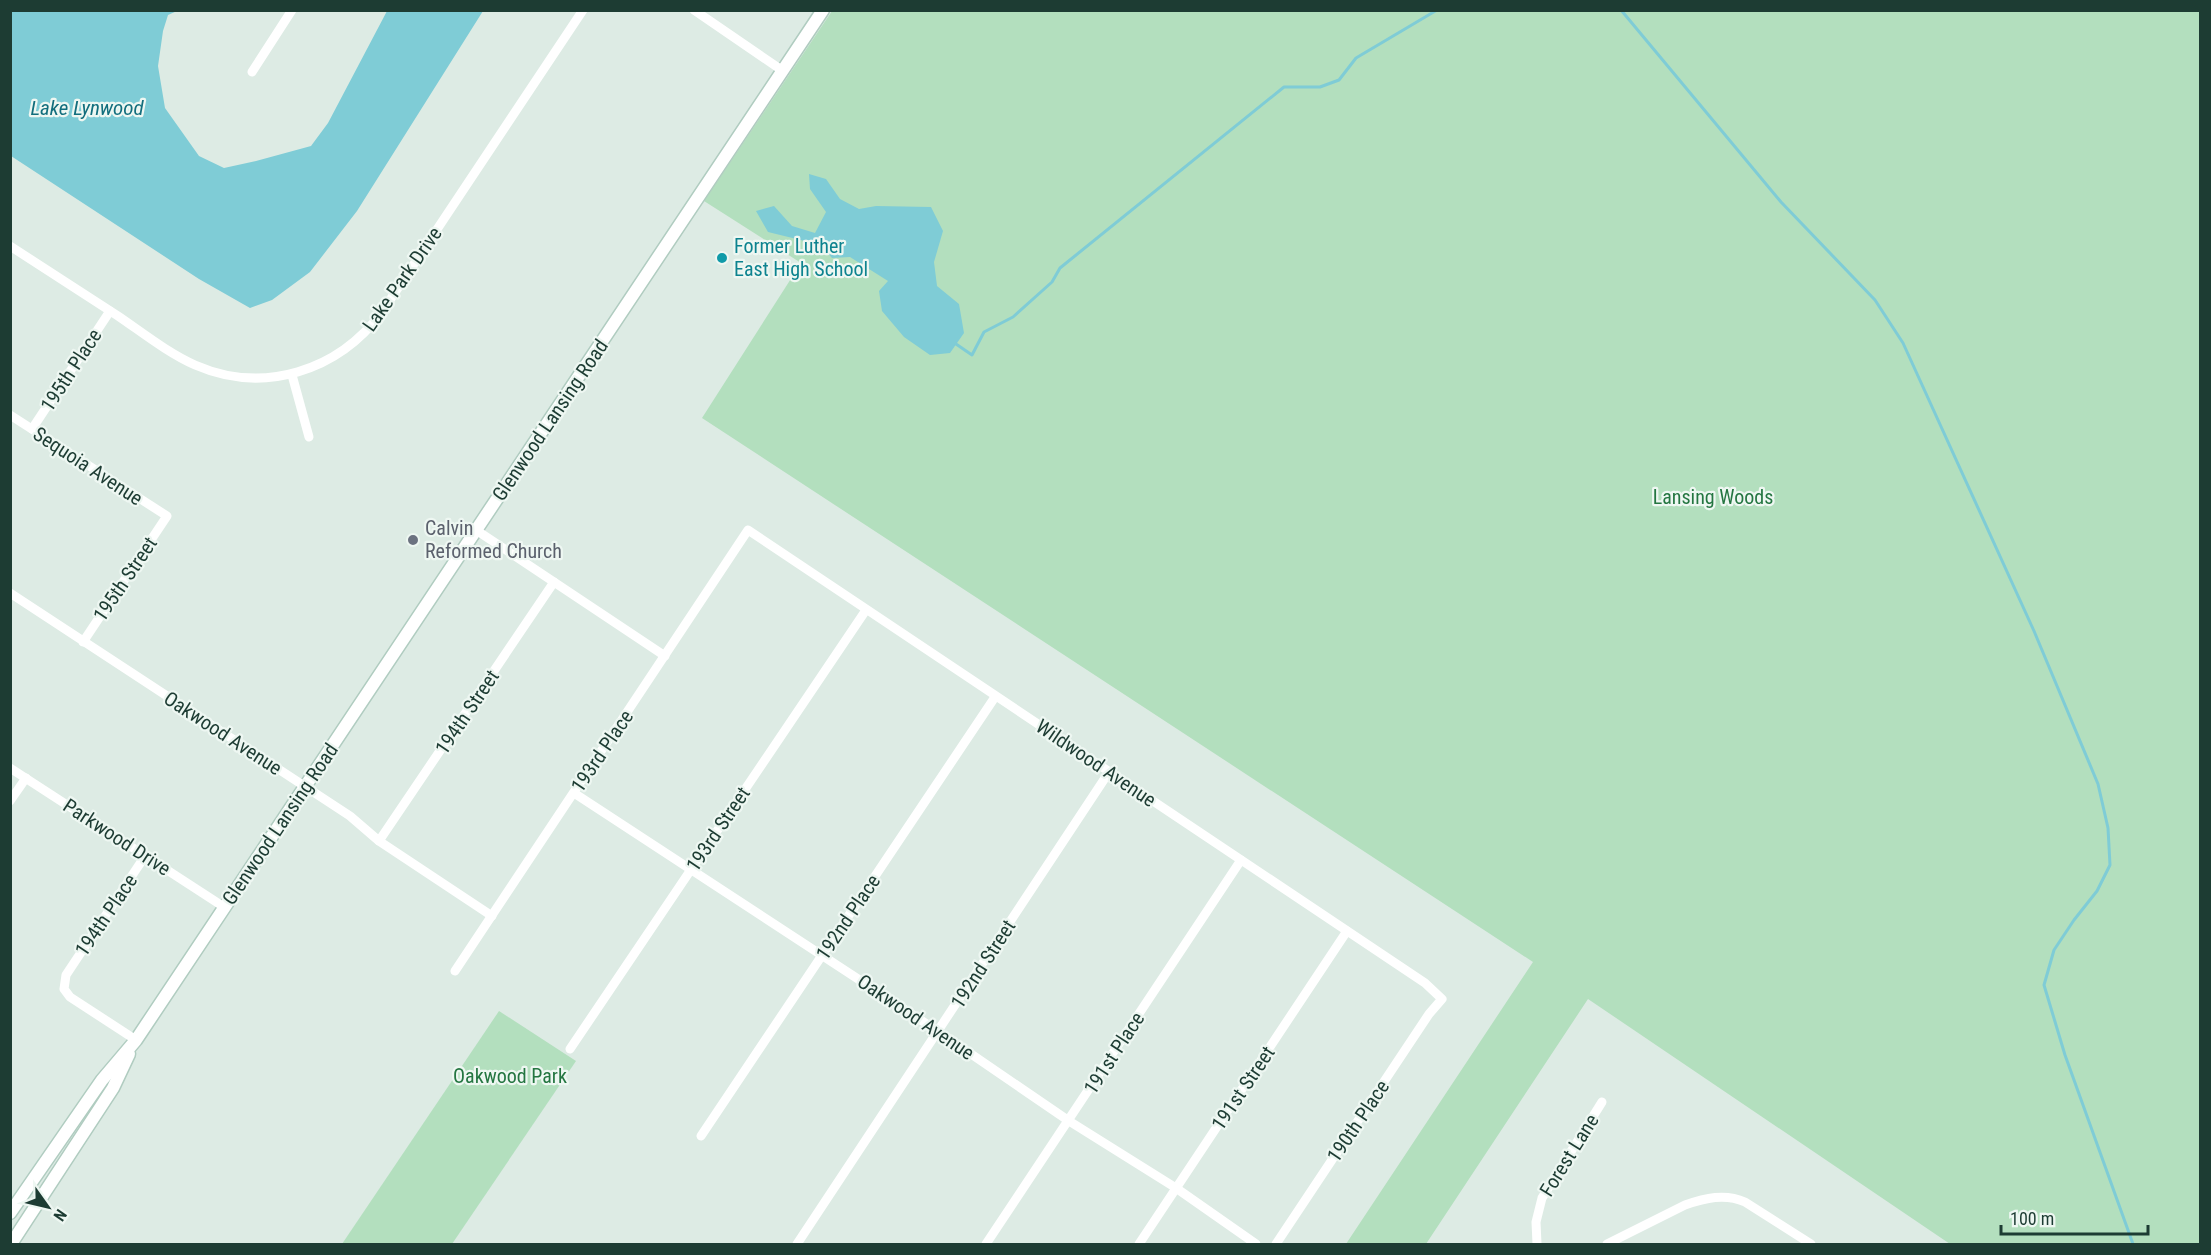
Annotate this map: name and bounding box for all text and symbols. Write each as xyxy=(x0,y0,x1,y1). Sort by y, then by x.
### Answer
water label: Lake Lynwood xyxy=(30,96,144,120)
street label: Lake Park Drive xyxy=(357,222,447,336)
place label: Former Luther East High School xyxy=(734,234,868,281)
marker: Former Luther East High School xyxy=(715,251,729,265)
street label: 195th Place xyxy=(35,324,107,416)
street label: Glenwood Lansing Road xyxy=(487,335,613,505)
street label: Sequoia Avenue xyxy=(29,422,147,510)
park label: Lansing Woods xyxy=(1653,485,1773,509)
place label: Calvin Reformed Church xyxy=(425,516,562,563)
street label: 195th Street xyxy=(88,532,162,626)
marker: Calvin Reformed Church xyxy=(406,533,420,547)
street label: 194th Street xyxy=(430,665,504,759)
street label: Oakwood Avenue xyxy=(160,686,286,780)
street label: 193rd Place xyxy=(566,705,638,797)
street label: Wildwood Avenue xyxy=(1031,714,1161,812)
street label: Glenwood Lansing Road xyxy=(217,739,343,909)
street label: 193rd Street xyxy=(681,782,755,876)
street label: Parkwood Drive xyxy=(59,793,175,881)
street label: 194th Place xyxy=(70,869,142,961)
street label: 192nd Place xyxy=(811,870,885,964)
street label: 192nd Street xyxy=(946,915,1021,1013)
street label: Oakwood Avenue xyxy=(853,969,979,1065)
street label: 191st Place xyxy=(1079,1007,1149,1099)
street label: 191st Street xyxy=(1206,1041,1280,1135)
park label: Oakwood Park xyxy=(453,1064,567,1088)
street label: 190th Place xyxy=(1322,1075,1394,1167)
street label: Forest Lane xyxy=(1534,1109,1604,1201)
north arrow xyxy=(18,1177,78,1237)
scale bar xyxy=(2001,1198,2148,1236)
text: N xyxy=(49,1206,71,1224)
text: 100 m xyxy=(2010,1208,2054,1229)

